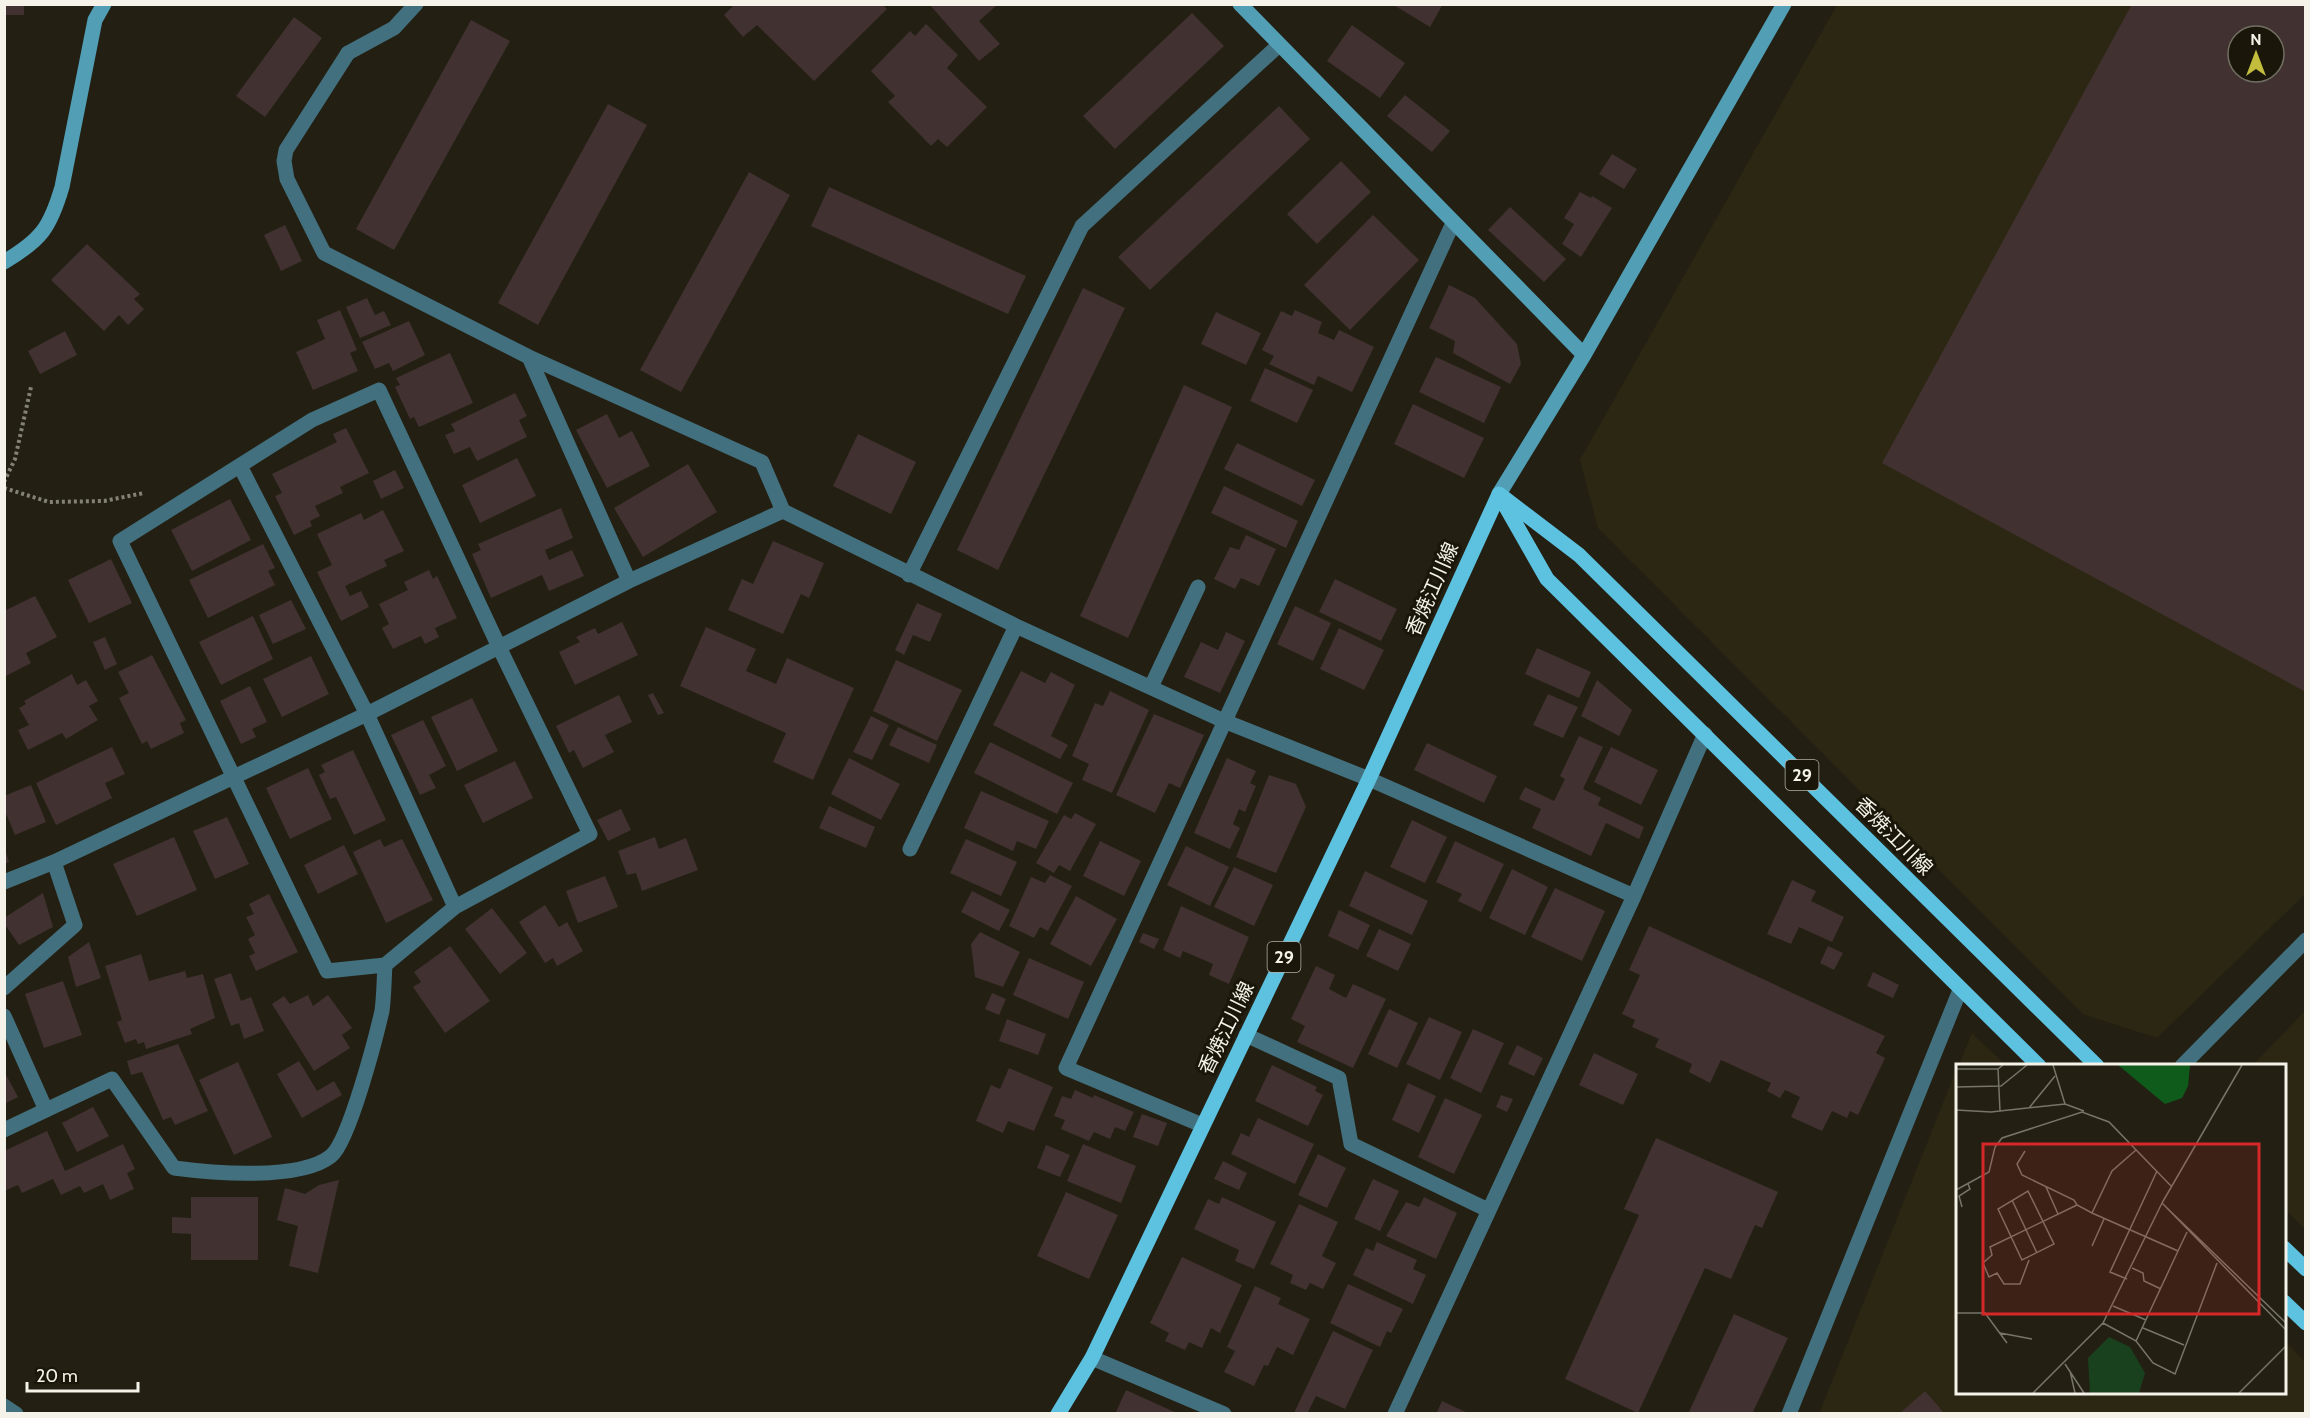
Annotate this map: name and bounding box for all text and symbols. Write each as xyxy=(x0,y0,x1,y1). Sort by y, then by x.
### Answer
north arrow xyxy=(2226,24,2286,84)
text: N xyxy=(2250,30,2262,49)
street label: 香焼江川線 xyxy=(1401,538,1463,640)
road number: 29 xyxy=(1786,760,1818,790)
street label: 香焼江川線 xyxy=(1850,792,1938,880)
road number: 29 xyxy=(1268,942,1300,972)
street label: 香焼江川線 xyxy=(1193,978,1259,1078)
inset map xyxy=(1956,1064,2286,1394)
scale bar xyxy=(27,1355,138,1393)
text: 20 m xyxy=(36,1365,78,1387)

